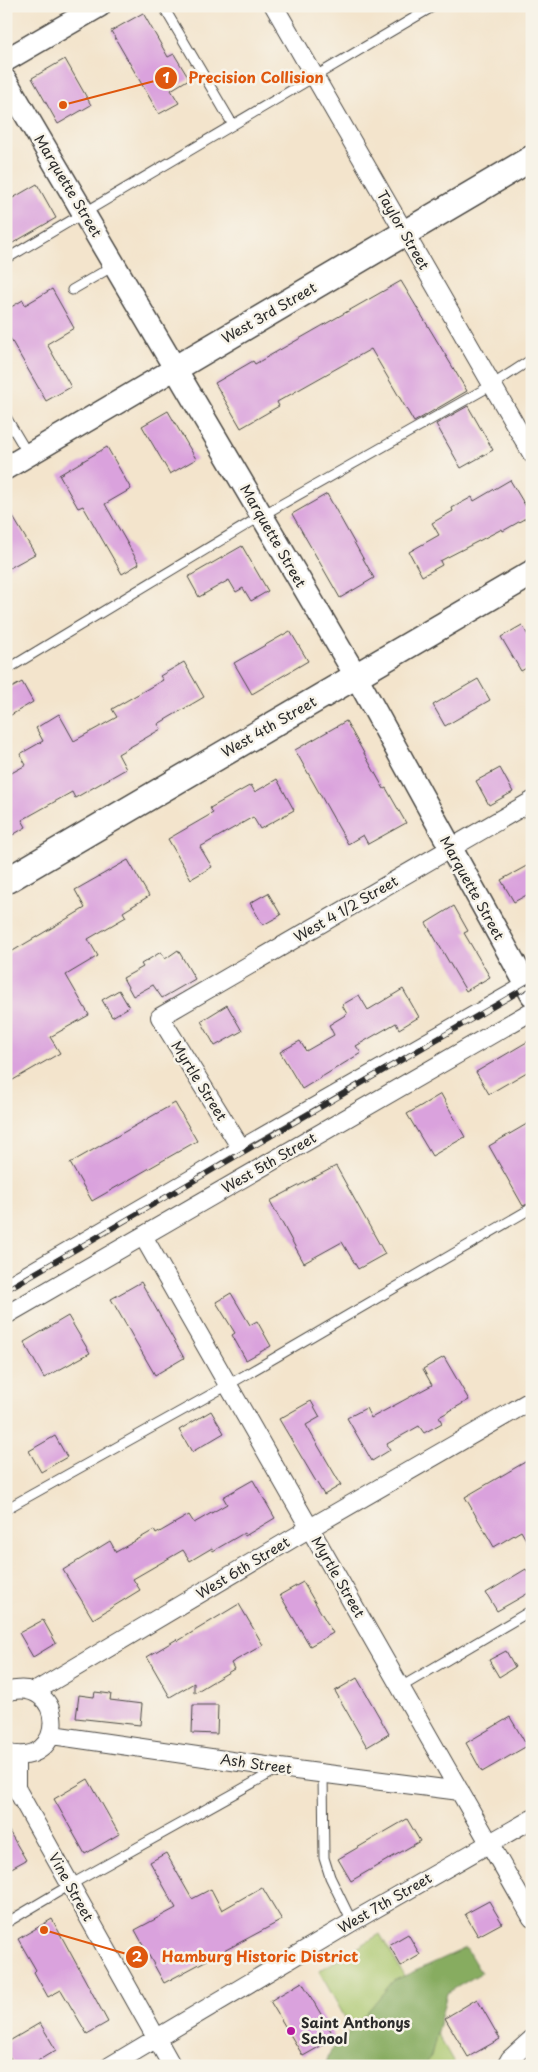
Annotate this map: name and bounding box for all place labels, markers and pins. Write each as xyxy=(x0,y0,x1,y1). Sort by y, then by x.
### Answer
callout: Precision Collision xyxy=(154,63,334,93)
callout: Hamburg Historic District xyxy=(125,1942,370,1972)
place label: Saint Anthonys School xyxy=(301,2012,411,2049)
marker: Saint Anthonys School xyxy=(285,2025,297,2037)

